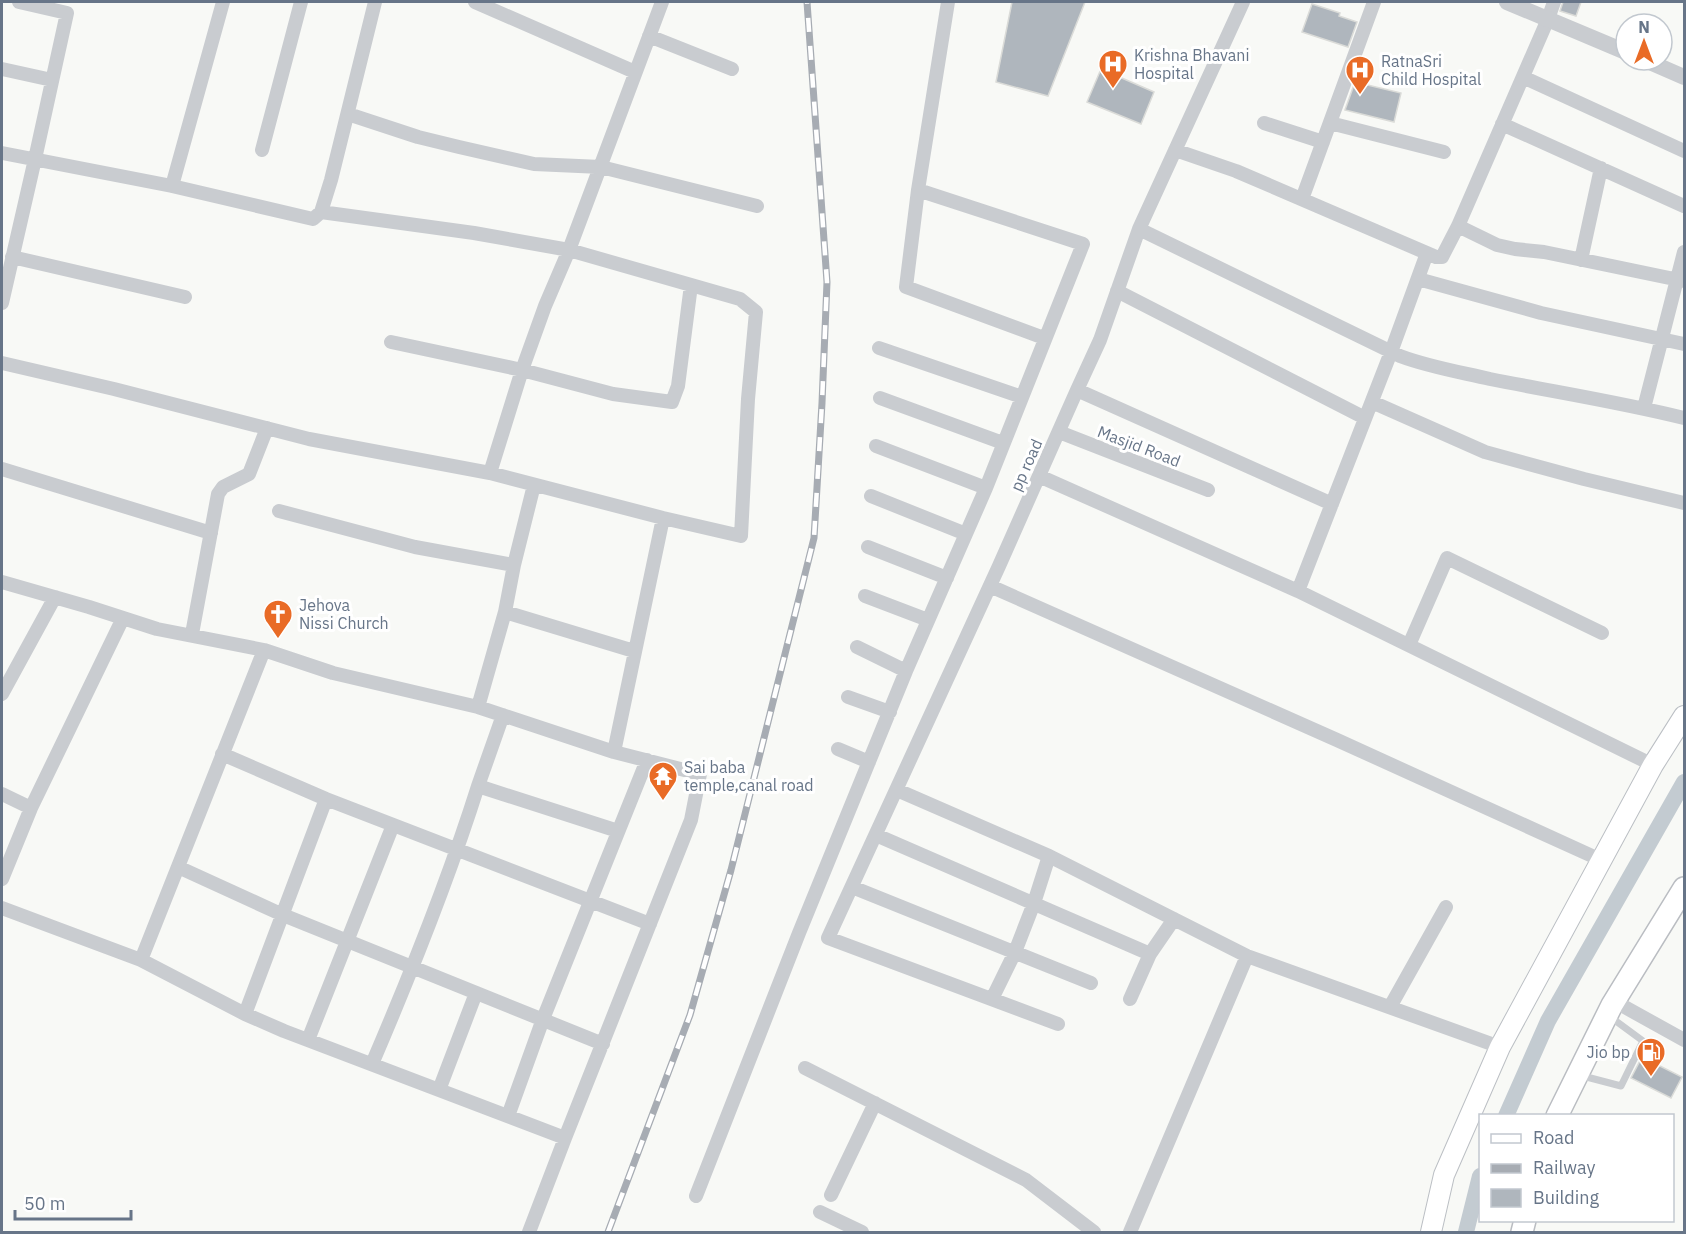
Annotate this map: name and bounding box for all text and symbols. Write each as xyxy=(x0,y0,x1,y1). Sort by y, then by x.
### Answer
north arrow xyxy=(1614,12,1674,72)
text: N xyxy=(1638,17,1650,37)
place label: Krishna Bhavani Hospital xyxy=(1134,45,1249,83)
hospital icon: Krishna Bhavani Hospital xyxy=(1097,48,1129,90)
place label: RatnaSri Child Hospital xyxy=(1381,51,1481,89)
hospital icon: RatnaSri Child Hospital xyxy=(1344,54,1376,96)
street label: Masjid Road xyxy=(1095,421,1183,471)
street label: pp road xyxy=(1006,436,1046,494)
place label: Jehova Nissi Church xyxy=(299,595,389,633)
church icon: Jehova Nissi Church xyxy=(262,598,294,640)
place label: Sai baba temple,canal road xyxy=(684,757,814,795)
temple icon: Sai baba temple,canal road xyxy=(647,760,679,802)
fuel station icon: Jio bp xyxy=(1635,1036,1667,1078)
place label: Jio bp xyxy=(1587,1042,1630,1062)
legend xyxy=(1479,1114,1674,1222)
text: Road xyxy=(1533,1126,1574,1149)
text: Railway xyxy=(1533,1156,1595,1179)
scale bar xyxy=(15,1183,130,1221)
text: Building xyxy=(1533,1186,1600,1209)
text: 50 m xyxy=(24,1192,66,1215)

